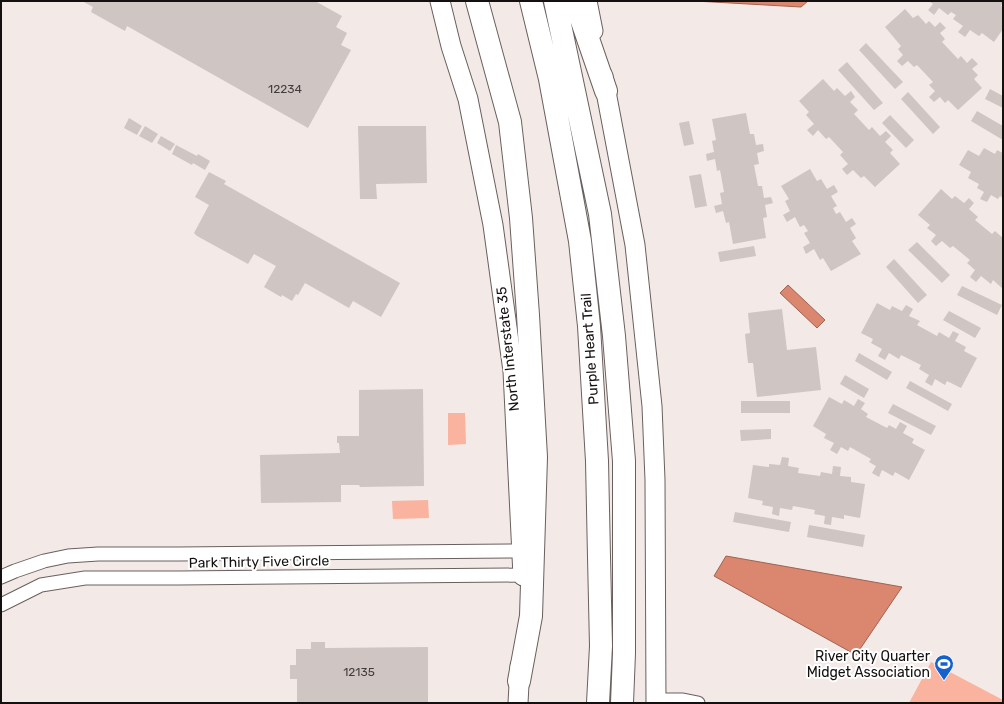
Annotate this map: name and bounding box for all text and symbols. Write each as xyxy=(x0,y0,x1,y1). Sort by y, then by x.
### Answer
house number: 12234 xyxy=(268,82,302,96)
street label: North Interstate 35 xyxy=(493,286,523,412)
street label: Purple Heart Trail xyxy=(578,293,602,405)
street label: Park Thirty Five Circle xyxy=(189,552,330,572)
place label: River City Quarter Midget Association xyxy=(807,648,931,681)
sports icon: River City Quarter Midget Association xyxy=(933,653,955,681)
house number: 12135 xyxy=(343,665,375,679)

